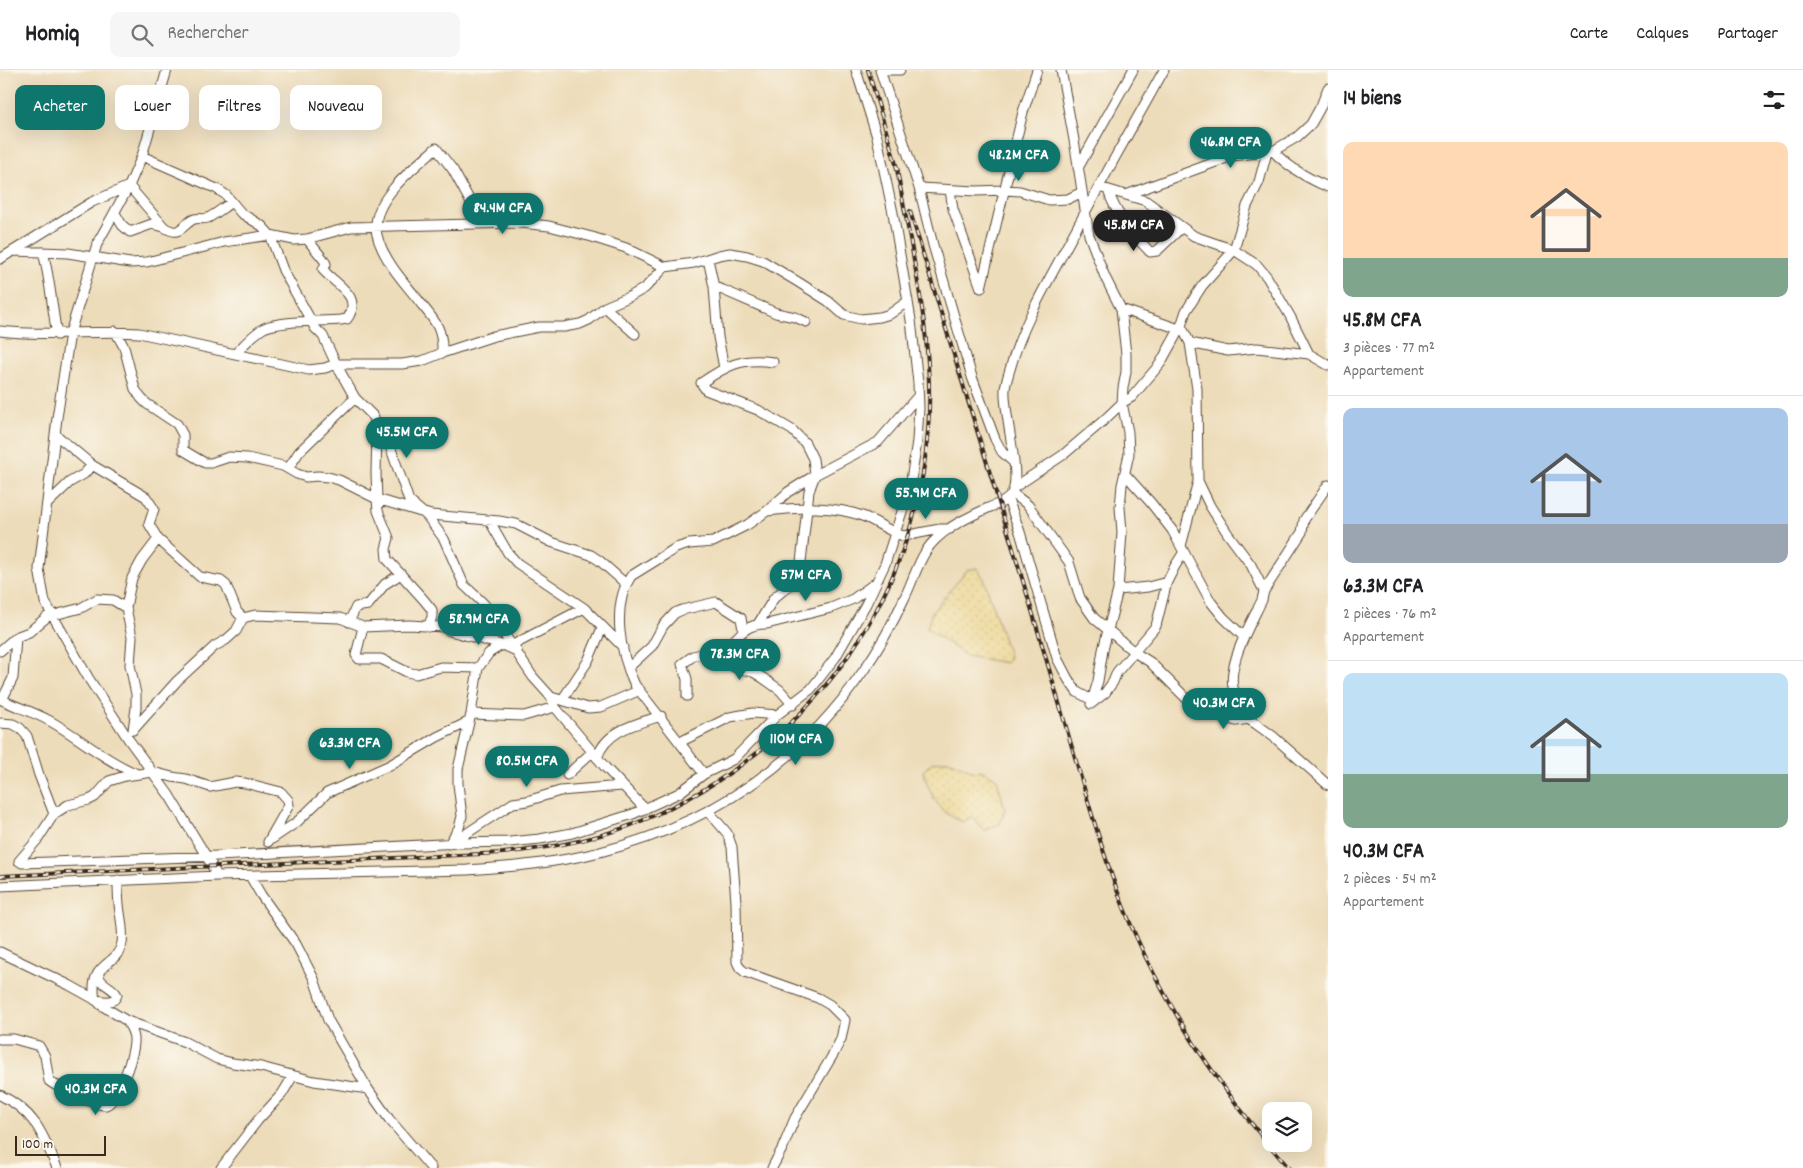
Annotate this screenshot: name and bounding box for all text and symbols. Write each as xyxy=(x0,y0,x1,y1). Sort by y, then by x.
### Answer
search box xyxy=(110,12,460,57)
text: Homiq xyxy=(25,18,80,52)
icon: search xyxy=(128,21,156,49)
text: Rechercher xyxy=(168,21,249,48)
text: Carte xyxy=(1570,22,1608,47)
text: Calques xyxy=(1636,22,1689,47)
text: Partager xyxy=(1717,22,1778,47)
chip: Acheter xyxy=(15,85,105,130)
chip: Louer xyxy=(115,85,189,130)
chip: Filtres xyxy=(199,85,280,130)
chip: Nouveau xyxy=(290,85,382,130)
text: 14 biens xyxy=(1343,85,1402,115)
icon: filters xyxy=(1760,86,1788,114)
pin: 46.8M CFA xyxy=(1174,126,1288,169)
text: 46.8M CFA xyxy=(1201,131,1261,154)
pin: 48.2M CFA xyxy=(962,140,1076,182)
text: 48.2M CFA xyxy=(989,144,1049,167)
icon: home xyxy=(1521,175,1611,265)
pin: 84.4M CFA xyxy=(446,192,560,235)
text: 84.4M CFA xyxy=(473,197,533,220)
pin: 45.8M CFA xyxy=(1077,210,1191,252)
text: 45.8M CFA xyxy=(1104,214,1164,237)
text: 45.8M CFA xyxy=(1343,307,1422,337)
text: 3 pièces · 77 m² xyxy=(1343,337,1435,360)
text: Appartement xyxy=(1343,360,1424,383)
pin: 45.5M CFA xyxy=(350,416,464,459)
text: 45.5M CFA xyxy=(377,421,437,444)
icon: home xyxy=(1521,440,1611,530)
pin: 55.9M CFA xyxy=(869,478,983,520)
text: 55.9M CFA xyxy=(895,482,957,505)
pin: 57M CFA xyxy=(760,560,852,602)
text: 57M CFA xyxy=(781,564,831,587)
text: 63.3M CFA xyxy=(1343,573,1424,603)
text: 2 pièces · 76 m² xyxy=(1343,603,1437,626)
pin: 58.9M CFA xyxy=(422,604,536,646)
text: 58.9M CFA xyxy=(449,608,509,631)
text: Appartement xyxy=(1343,626,1424,649)
pin: 78.3M CFA xyxy=(683,638,797,681)
text: 78.3M CFA xyxy=(710,643,770,666)
pin: 40.3M CFA xyxy=(1167,688,1281,730)
text: 40.3M CFA xyxy=(1193,692,1255,715)
icon: home xyxy=(1521,705,1611,795)
pin: 110M CFA xyxy=(744,724,848,766)
pin: 63.3M CFA xyxy=(293,728,407,770)
text: 110M CFA xyxy=(770,728,822,751)
text: 63.3M CFA xyxy=(319,732,381,755)
pin: 80.5M CFA xyxy=(470,746,584,788)
text: 80.5M CFA xyxy=(496,750,558,773)
text: 40.3M CFA xyxy=(1343,838,1424,868)
text: 2 pièces · 54 m² xyxy=(1343,868,1437,891)
text: Appartement xyxy=(1343,891,1424,914)
pin: 40.3M CFA xyxy=(39,1074,153,1116)
text: 40.3M CFA xyxy=(65,1078,127,1101)
map controls xyxy=(1262,1102,1312,1152)
button: layers xyxy=(1262,1102,1312,1152)
scale bar xyxy=(15,1133,106,1156)
text: 100 m xyxy=(22,1135,53,1155)

